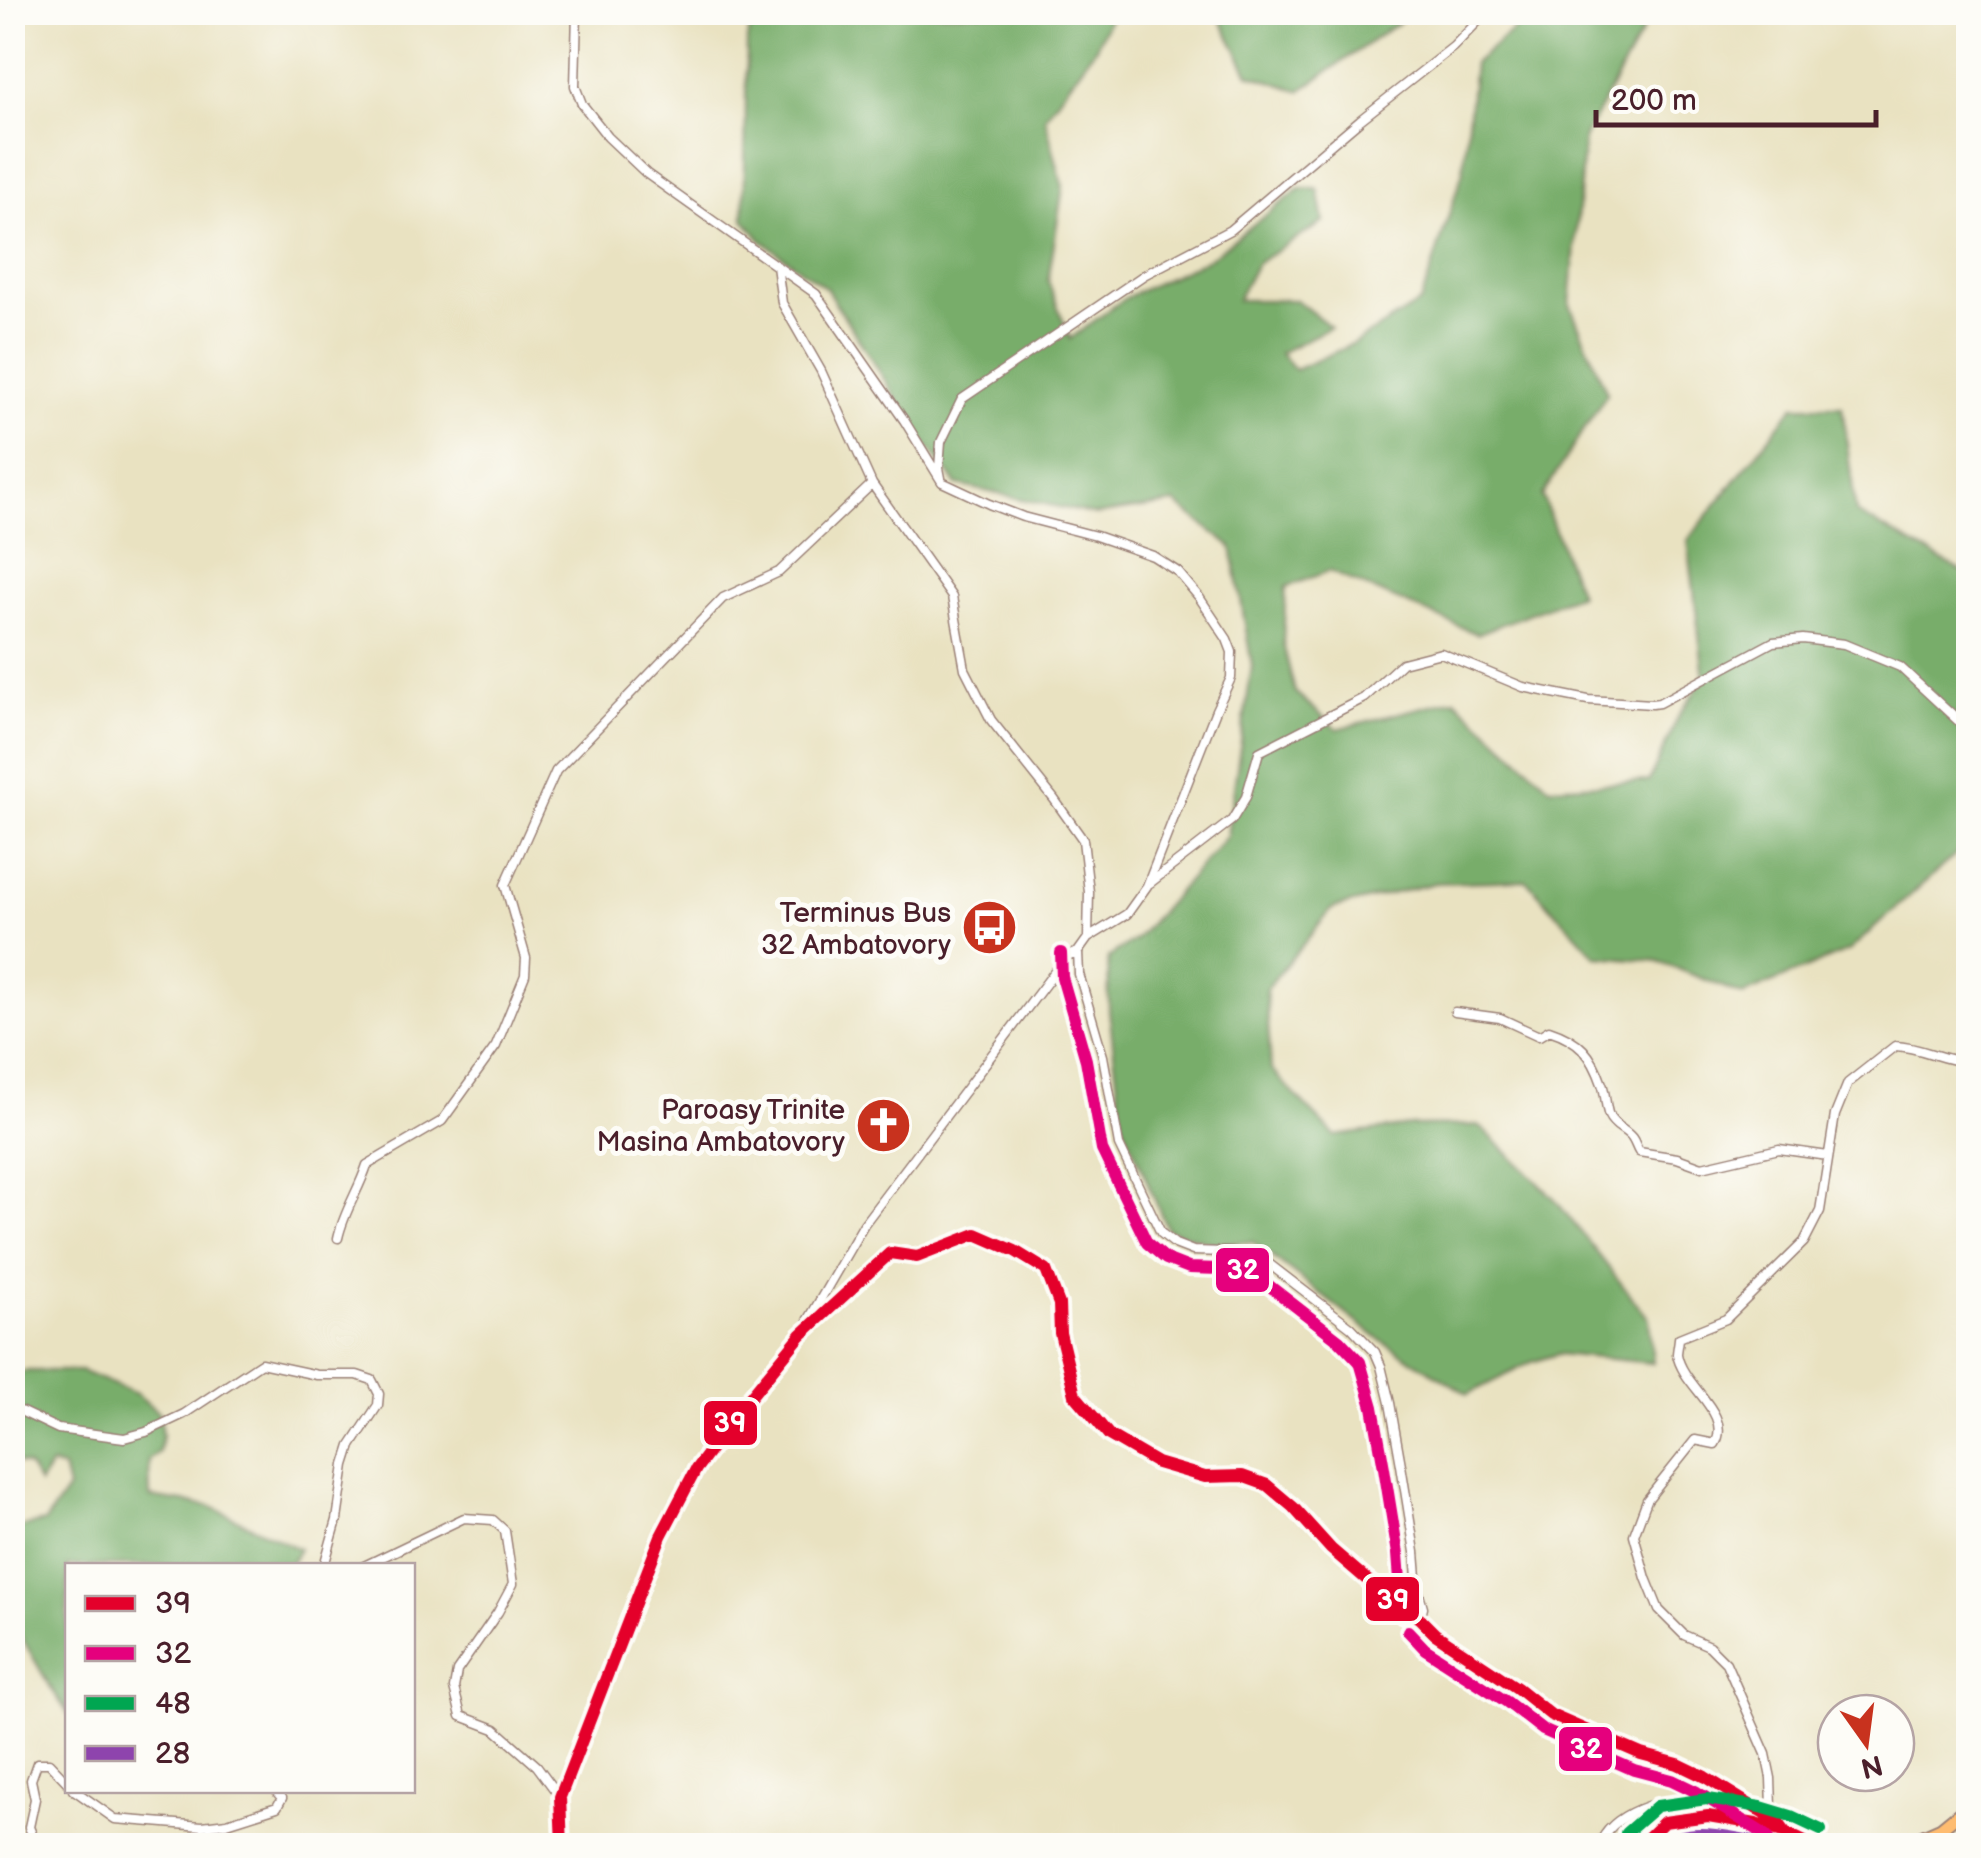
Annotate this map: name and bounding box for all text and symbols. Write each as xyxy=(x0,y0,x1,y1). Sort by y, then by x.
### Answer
scale bar xyxy=(1596,65,1876,127)
text: 200 m xyxy=(1611,83,1697,119)
place label: Terminus Bus 32 Ambatovory xyxy=(761,897,951,962)
bus stop icon: Terminus Bus 32 Ambatovory xyxy=(960,898,1020,958)
place label: Paroasy Trinite Masina Ambatovory xyxy=(597,1094,845,1159)
church icon: Paroasy Trinite Masina Ambatovory xyxy=(854,1095,914,1155)
line badge: 32 xyxy=(1214,1246,1271,1294)
text: 32 xyxy=(1226,1254,1260,1287)
line badge: 39 xyxy=(702,1399,759,1447)
text: 39 xyxy=(714,1407,746,1440)
legend xyxy=(65,1563,415,1793)
line badge: 39 xyxy=(1364,1575,1421,1623)
text: 39 xyxy=(1377,1584,1409,1617)
text: 39 xyxy=(155,1586,191,1622)
text: 32 xyxy=(155,1636,191,1672)
text: 48 xyxy=(155,1686,191,1722)
north arrow xyxy=(1816,1693,1916,1793)
line badge: 32 xyxy=(1557,1725,1614,1773)
text: 32 xyxy=(1569,1733,1603,1766)
text: 28 xyxy=(155,1736,190,1772)
text: N xyxy=(1857,1747,1886,1784)

